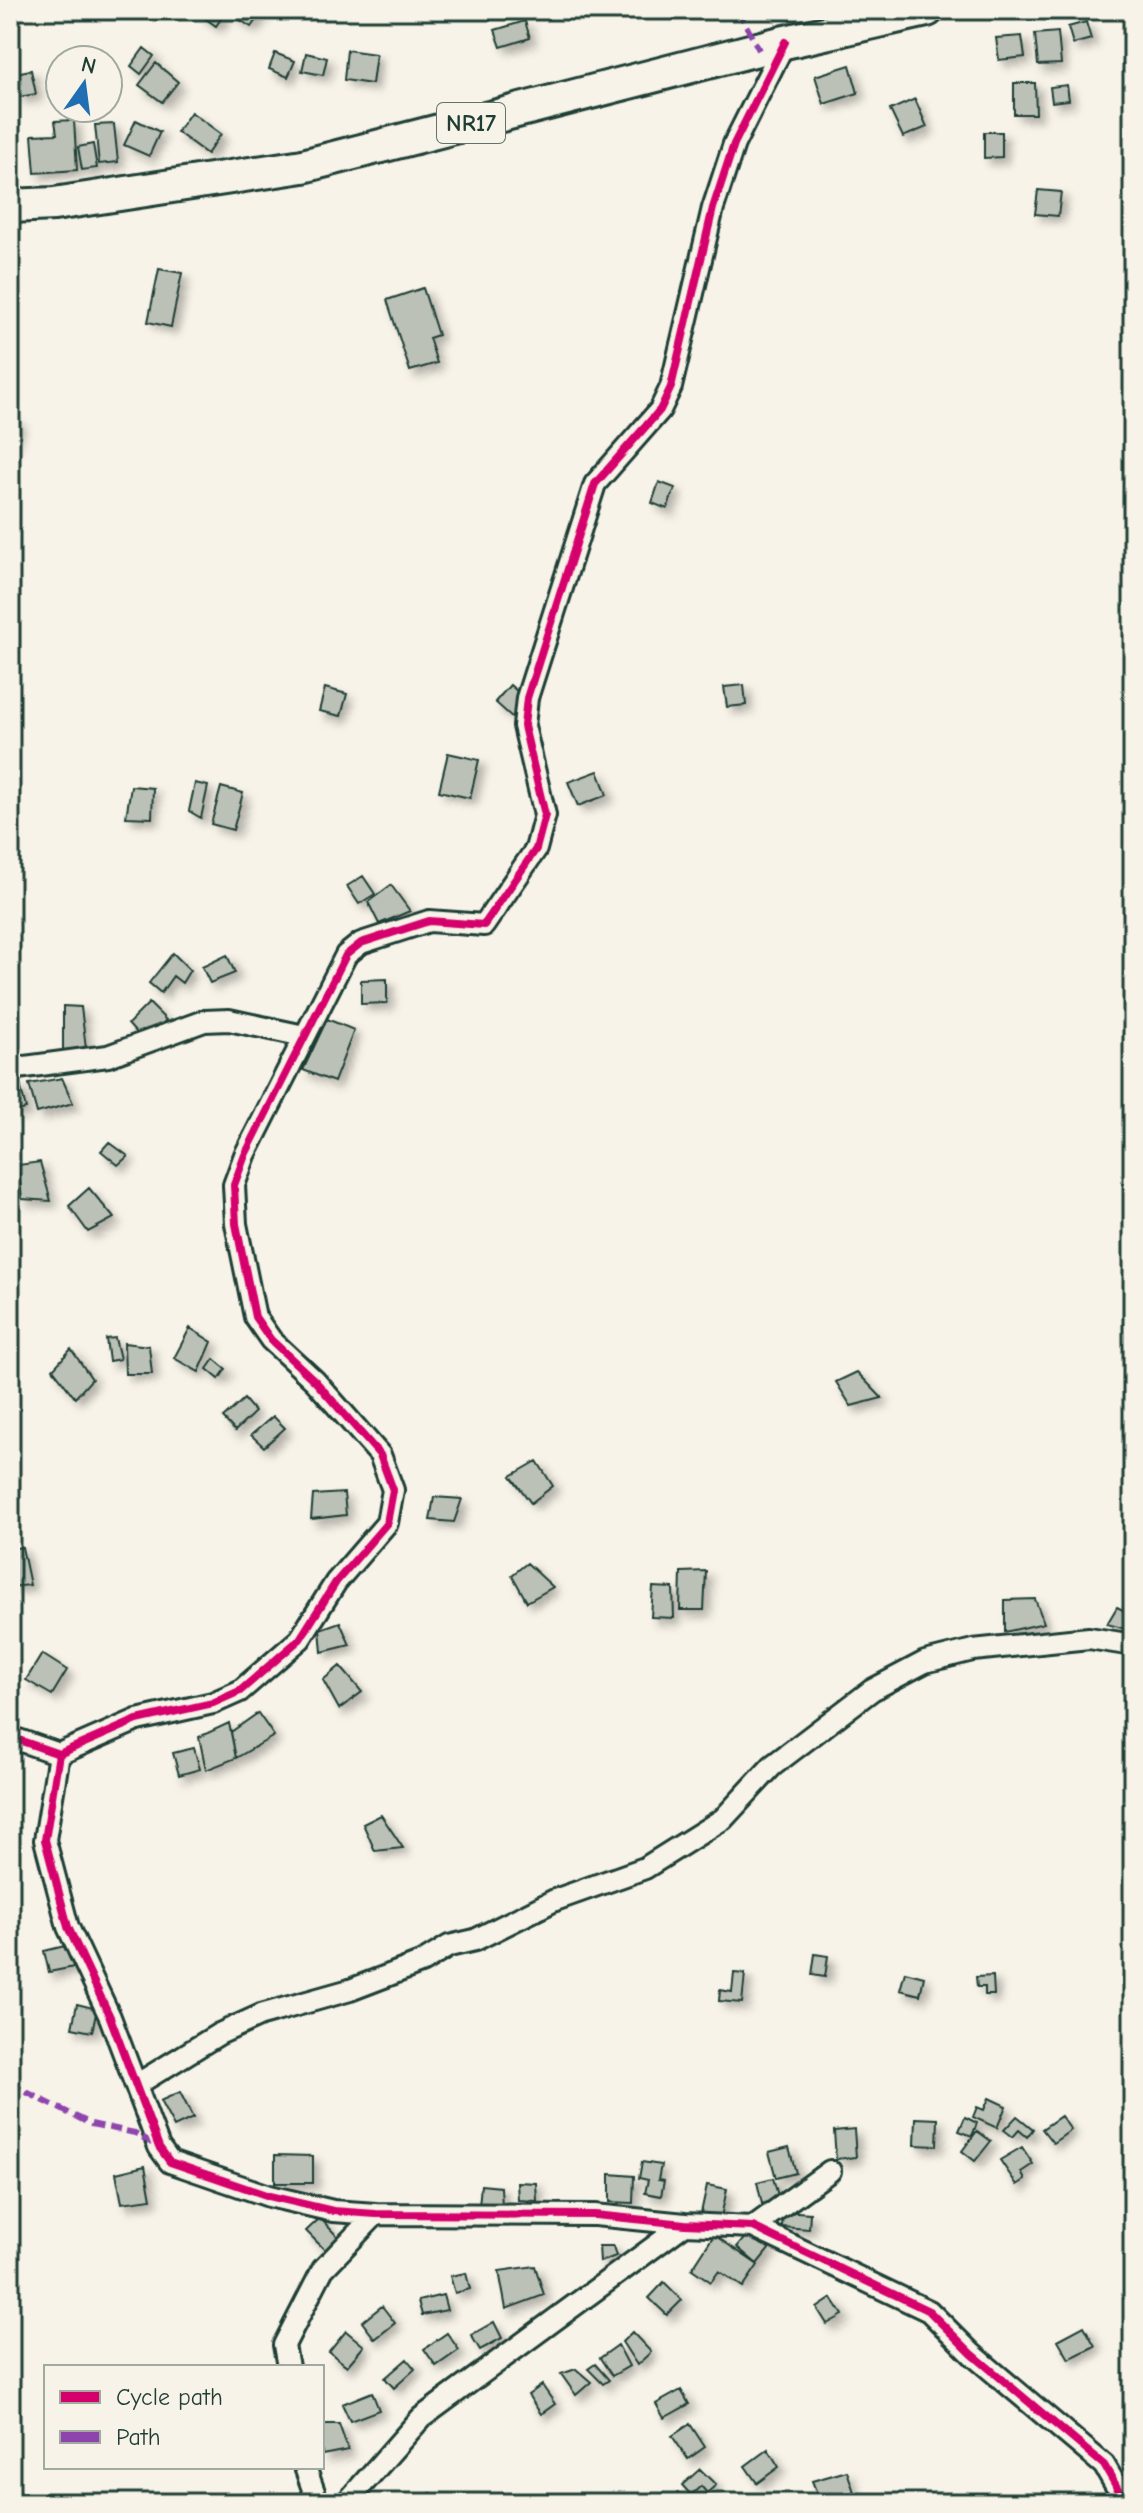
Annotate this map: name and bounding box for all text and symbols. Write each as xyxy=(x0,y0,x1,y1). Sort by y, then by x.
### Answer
north arrow xyxy=(44,44,124,124)
text: N xyxy=(78,51,99,80)
road number: NR17 xyxy=(437,103,505,143)
legend xyxy=(44,2365,324,2469)
text: Cycle path xyxy=(116,2383,223,2411)
text: Path xyxy=(116,2423,161,2451)

